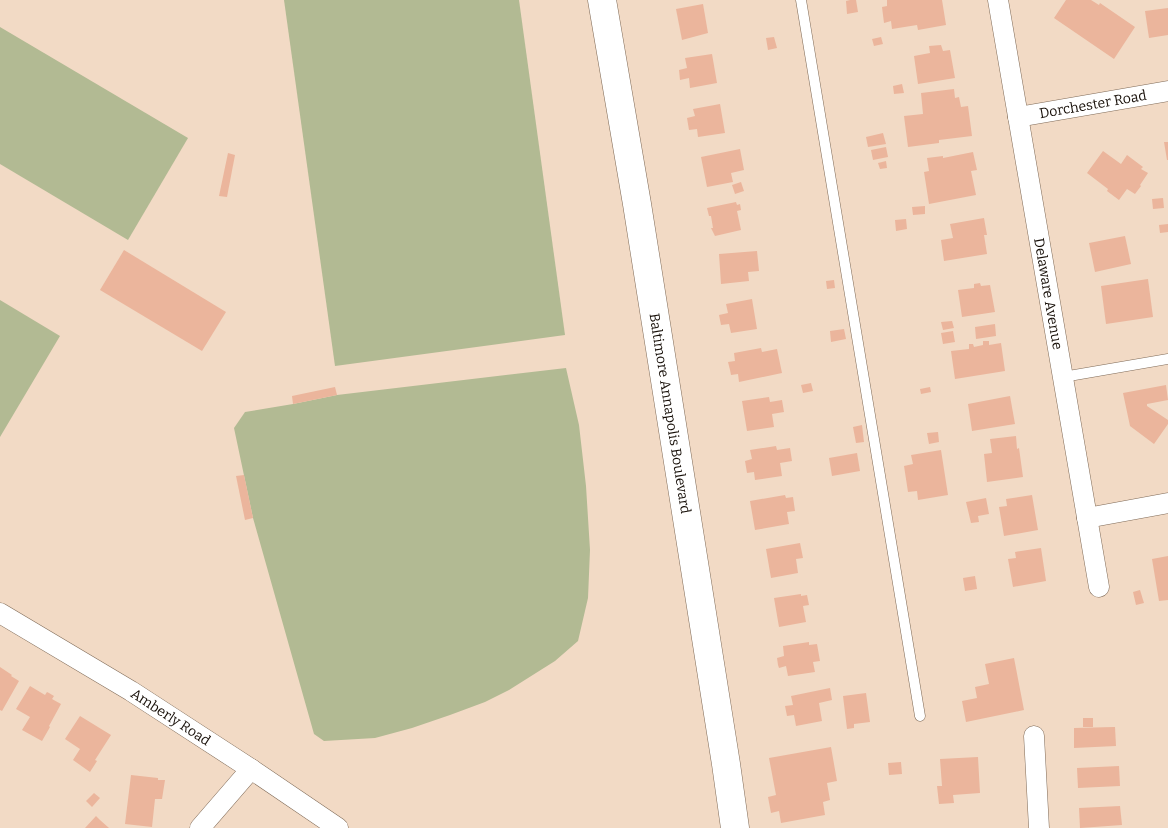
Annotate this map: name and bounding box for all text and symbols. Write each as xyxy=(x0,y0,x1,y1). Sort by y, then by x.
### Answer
street label: Dorchester Road xyxy=(1038,87,1148,122)
street label: Delaware Avenue xyxy=(1030,237,1066,351)
street label: Baltimore Annapolis Boulevard xyxy=(645,312,694,515)
street label: Amberly Road xyxy=(127,685,214,749)

